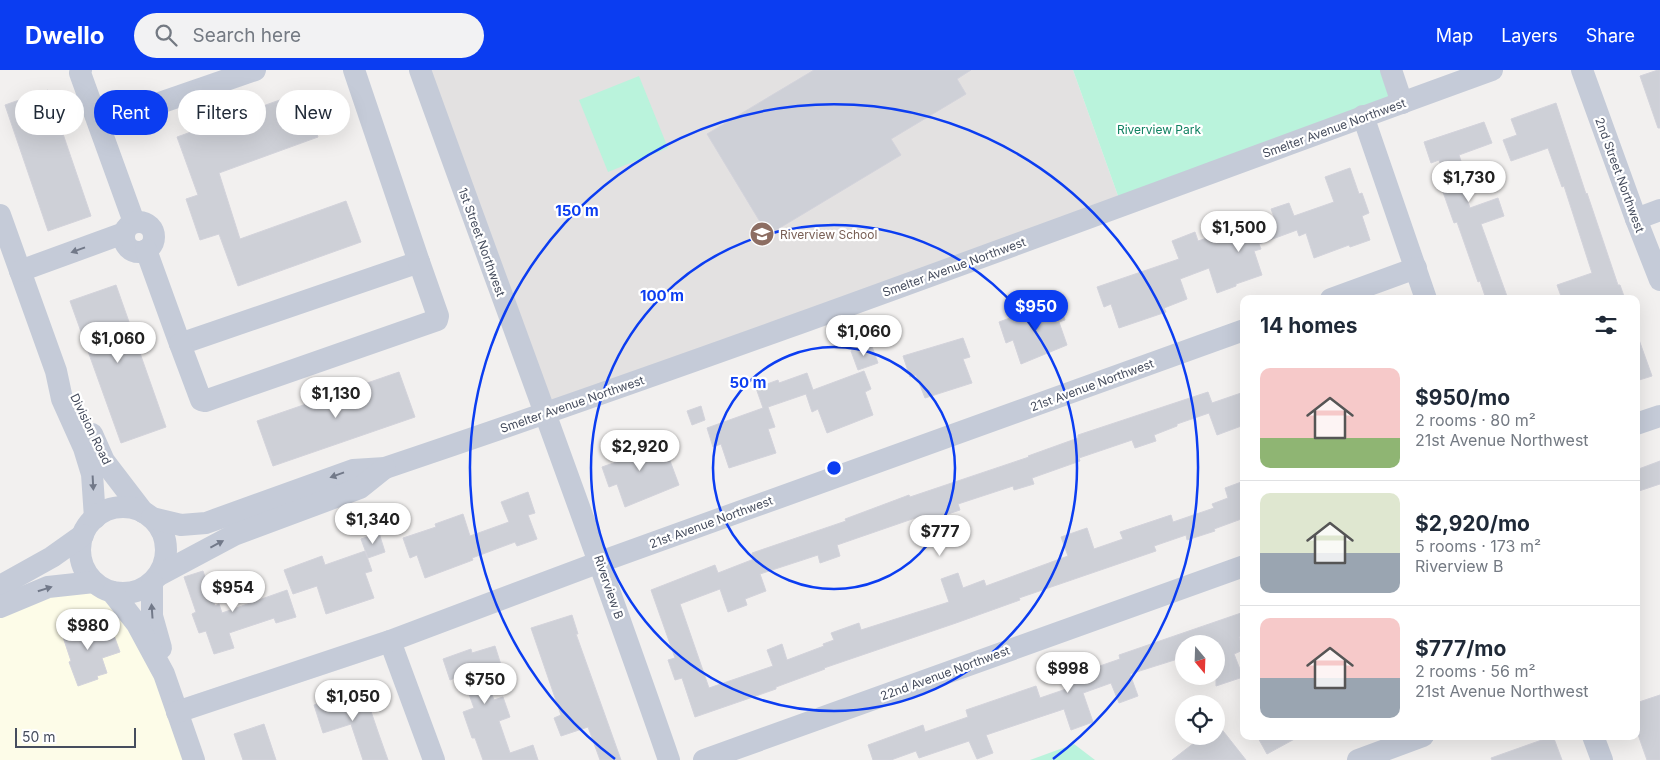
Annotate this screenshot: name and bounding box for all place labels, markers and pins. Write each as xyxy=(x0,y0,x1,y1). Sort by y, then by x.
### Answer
pin: $1,730 xyxy=(1428,160,1510,203)
pin: $1,500 xyxy=(1198,210,1280,253)
school or university icon: Riverview School xyxy=(749,221,775,247)
place label: Riverview School xyxy=(780,227,877,242)
pin: $950 xyxy=(1006,290,1066,332)
pin: $1,060 xyxy=(823,314,905,357)
pin: $1,060 xyxy=(77,322,159,364)
pin: $1,130 xyxy=(295,376,377,419)
pin: $2,920 xyxy=(599,430,681,472)
centre of rings xyxy=(825,459,843,477)
pin: $1,340 xyxy=(332,502,414,545)
pin: $777 xyxy=(910,514,970,557)
pin: $954 xyxy=(203,570,263,613)
pin: $980 xyxy=(58,608,118,651)
pin: $998 xyxy=(1038,652,1098,694)
pin: $750 xyxy=(455,662,515,705)
pin: $1,050 xyxy=(312,680,394,722)

